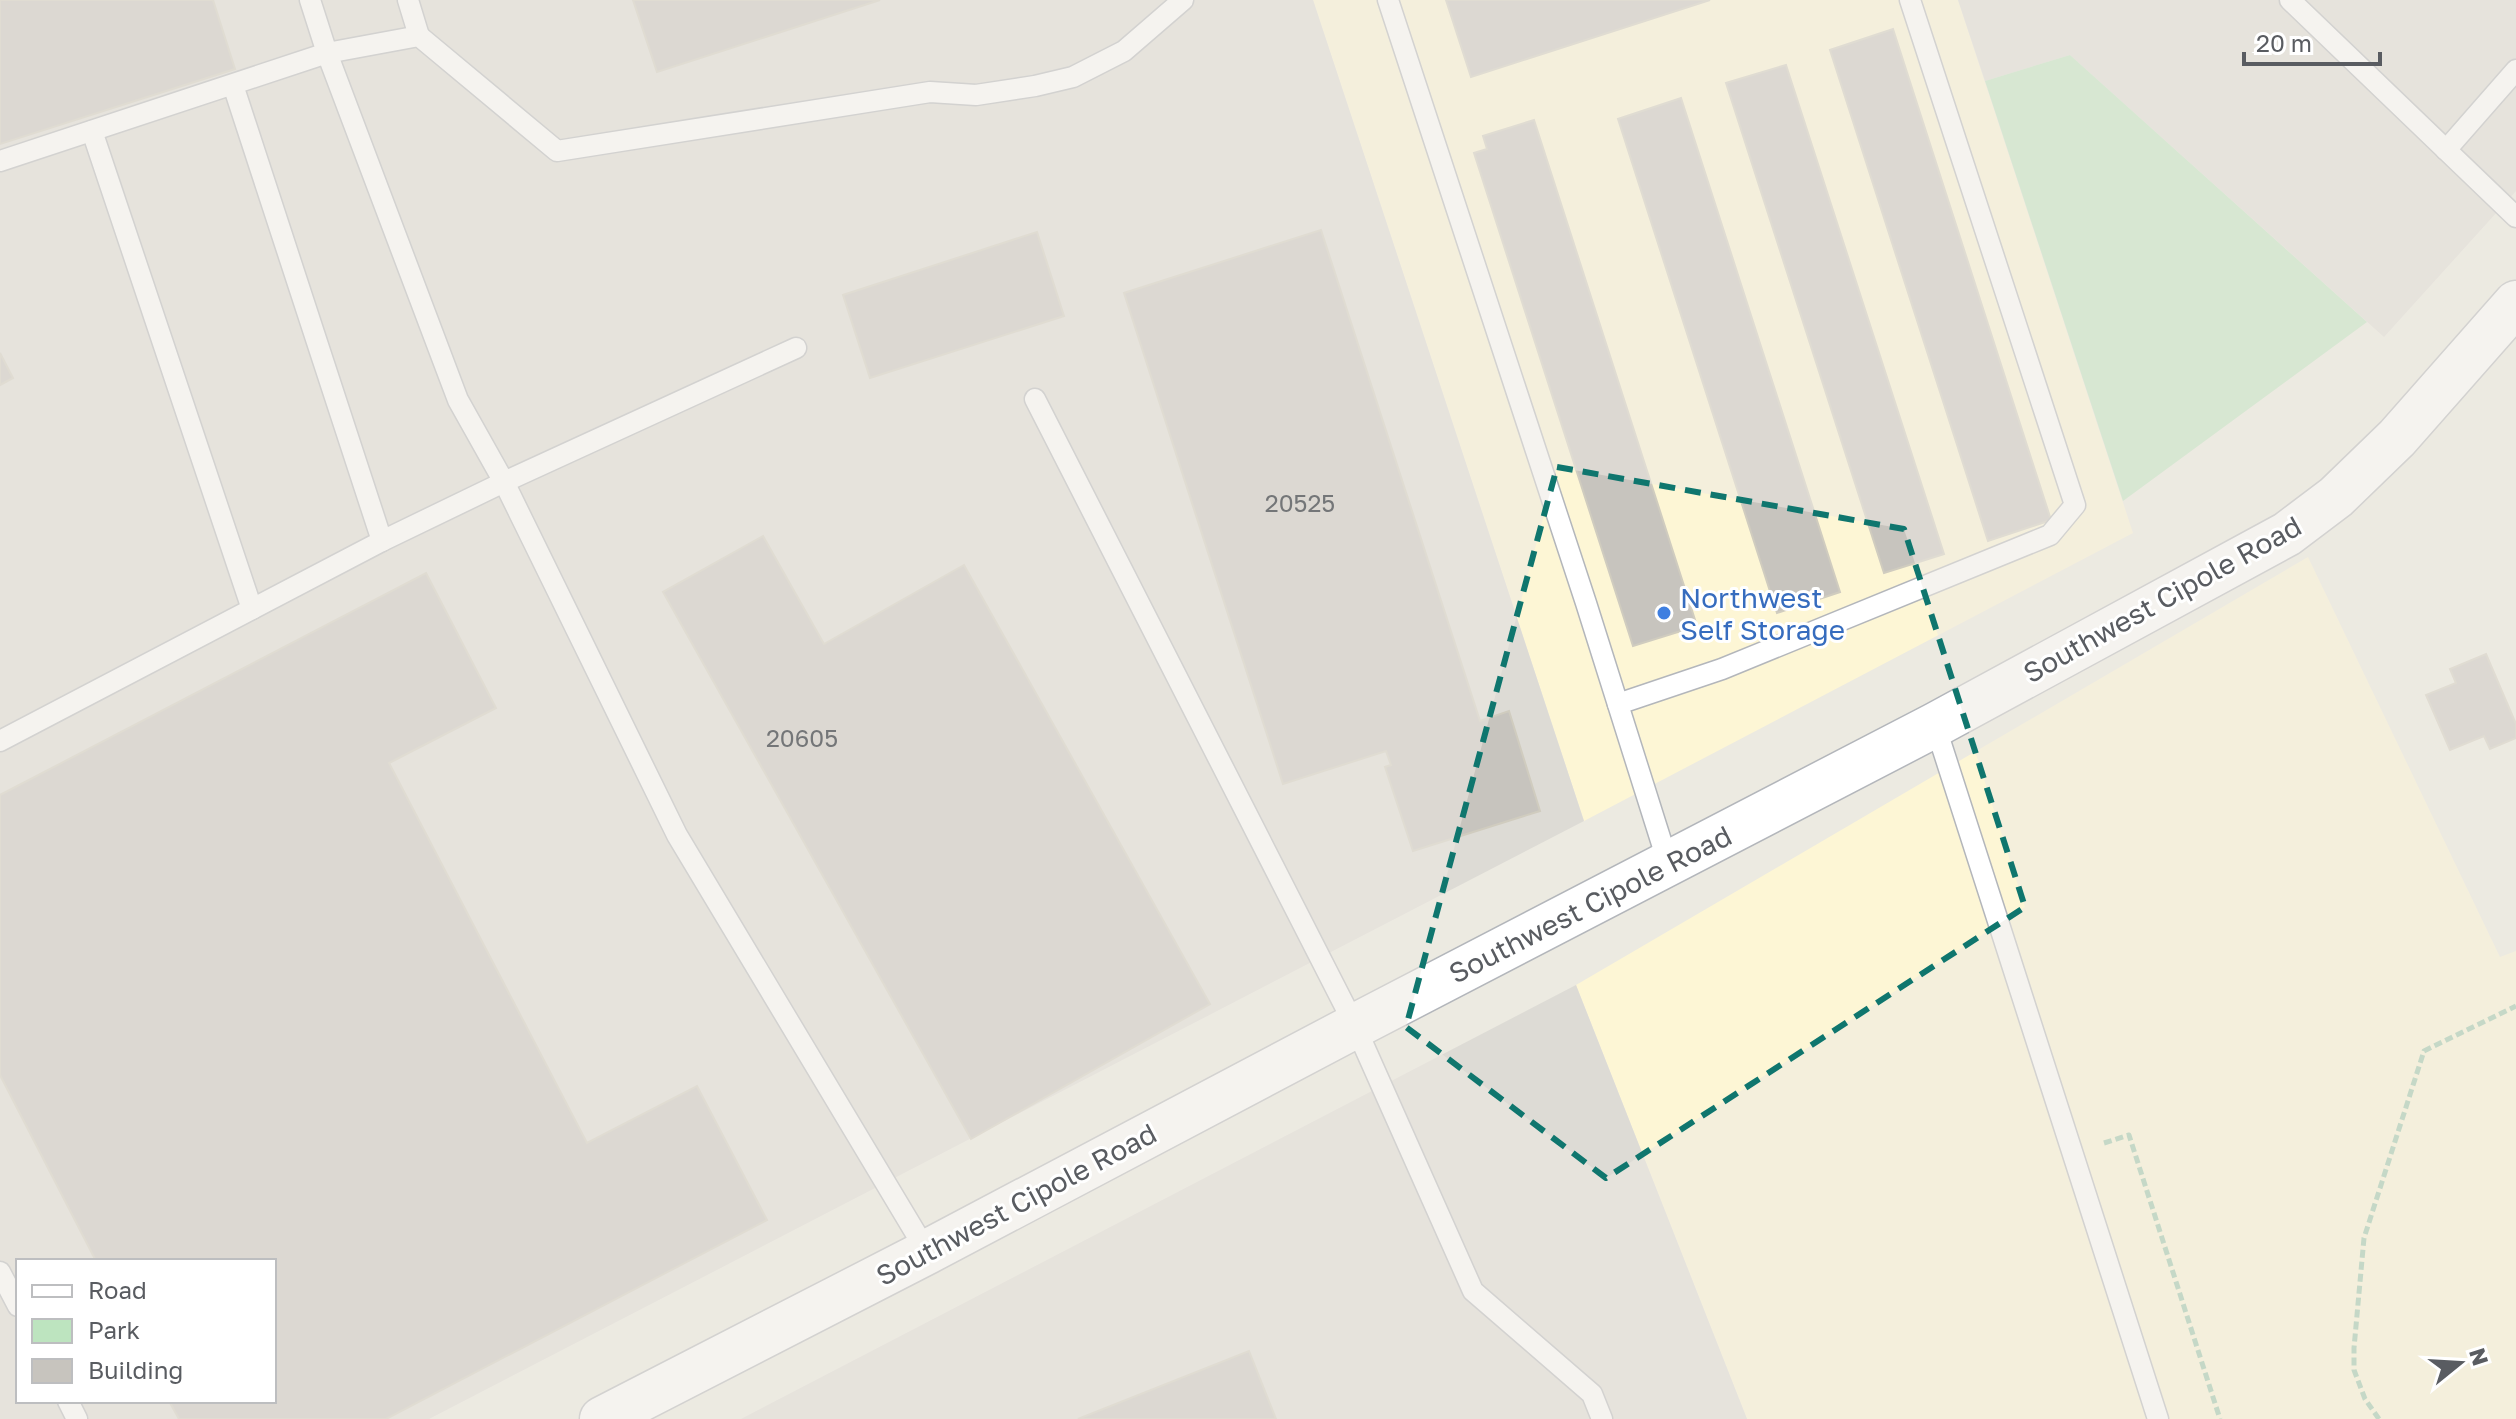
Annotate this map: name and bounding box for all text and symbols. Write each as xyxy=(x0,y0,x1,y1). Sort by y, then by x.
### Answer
scale bar xyxy=(2244,16,2380,66)
text: 20 m xyxy=(2256,28,2312,57)
house number: 20525 xyxy=(1265,488,1335,517)
street label: Southwest Cipole Road xyxy=(2017,509,2307,689)
place label: Northwest Self Storage xyxy=(1680,581,1845,646)
marker: Northwest Self Storage xyxy=(1655,604,1673,622)
house number: 20605 xyxy=(766,723,838,752)
street label: Southwest Cipole Road xyxy=(1443,818,1737,990)
street label: Southwest Cipole Road xyxy=(870,1116,1162,1292)
legend xyxy=(16,1259,276,1403)
text: Road xyxy=(88,1275,147,1304)
text: Park xyxy=(88,1315,140,1344)
north arrow xyxy=(2420,1323,2500,1403)
text: N xyxy=(2464,1345,2495,1369)
text: Building xyxy=(88,1355,183,1384)

